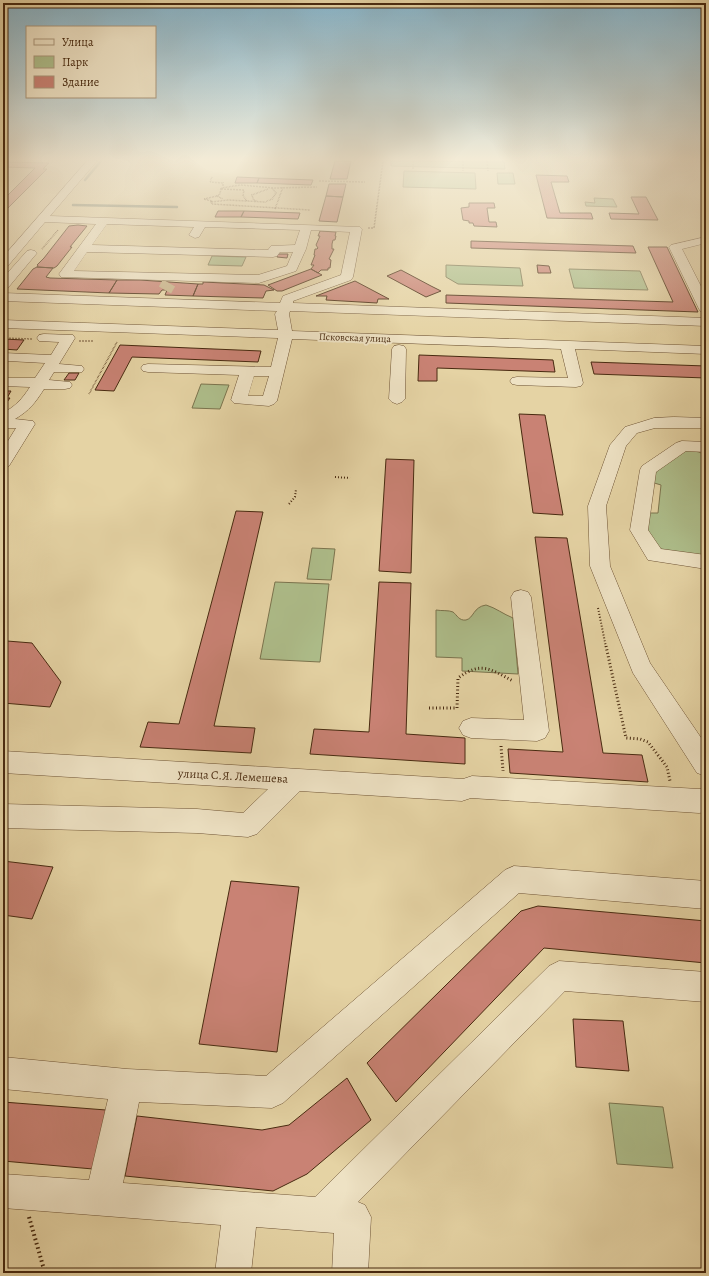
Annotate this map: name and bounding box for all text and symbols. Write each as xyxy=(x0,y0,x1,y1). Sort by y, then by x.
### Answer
legend xyxy=(26,26,156,98)
text: Улица xyxy=(62,34,94,50)
text: Парк xyxy=(62,54,88,70)
text: Здание xyxy=(62,74,99,90)
street label: Псковская улица xyxy=(319,330,392,345)
street label: улица С.Я. Лемешева xyxy=(177,765,289,787)

